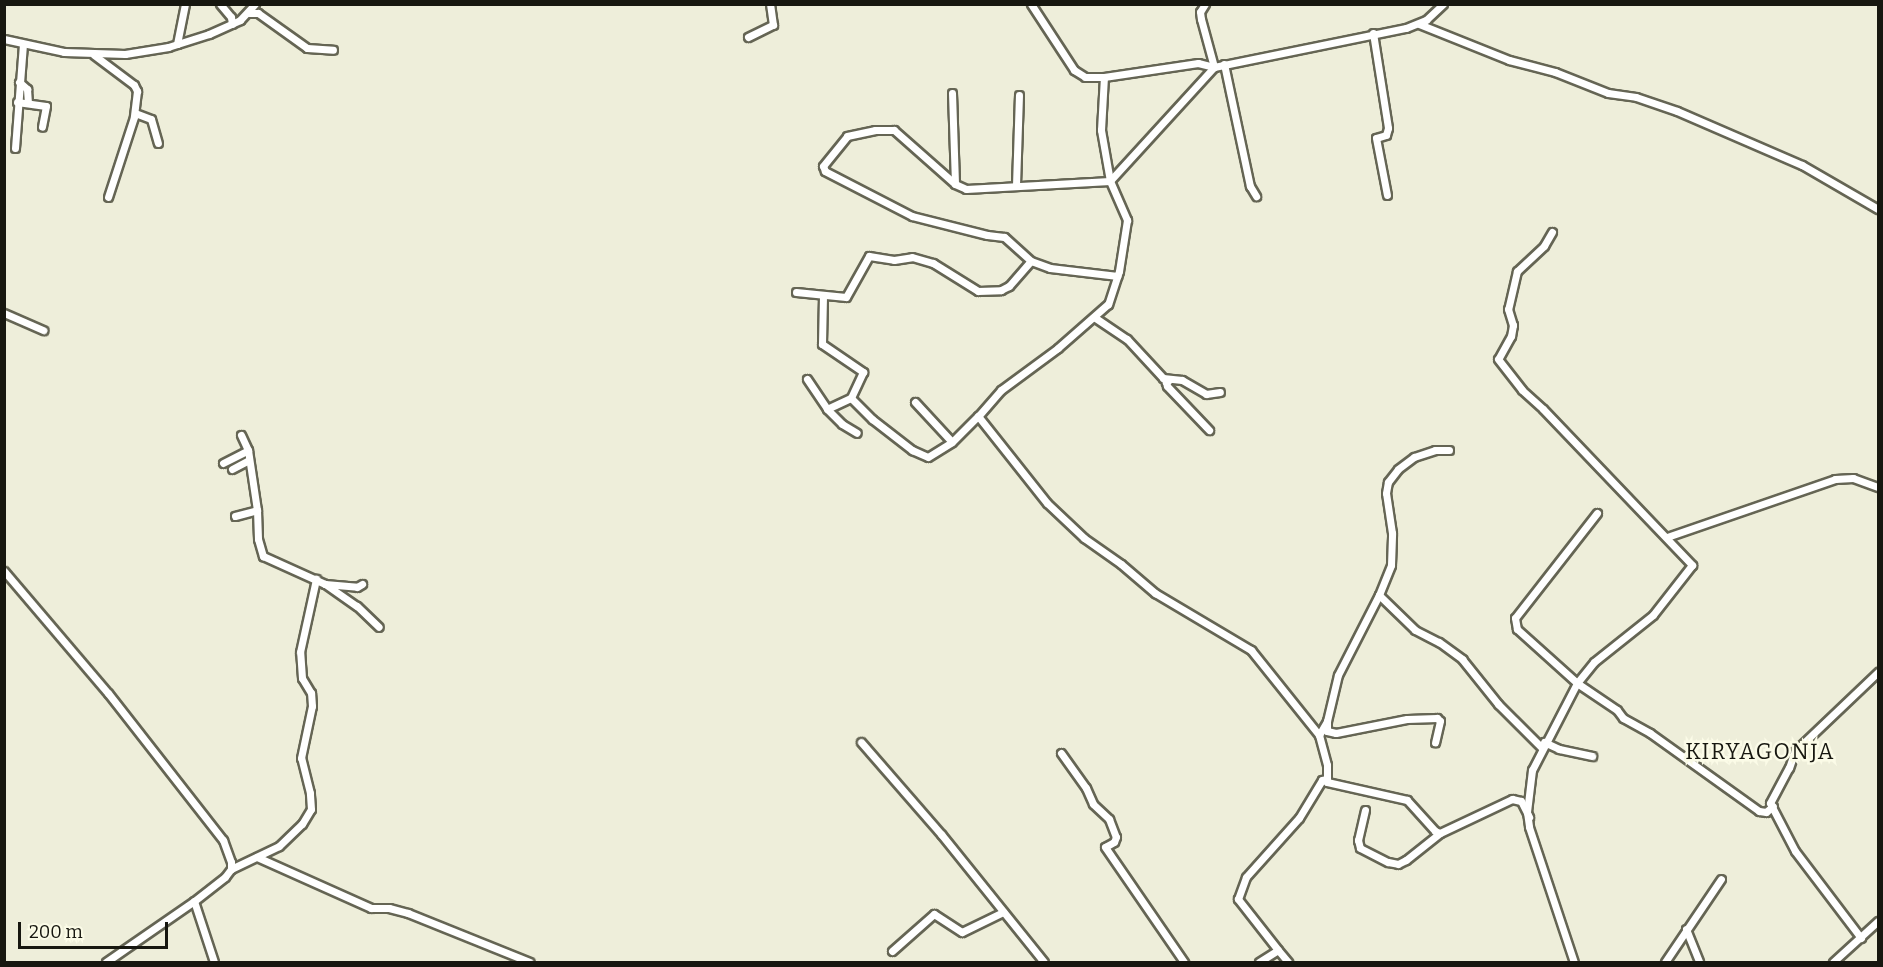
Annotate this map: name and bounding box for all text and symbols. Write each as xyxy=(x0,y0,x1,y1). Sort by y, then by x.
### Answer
district label: KIRYAGONJA xyxy=(1685,739,1835,765)
scale bar xyxy=(21,910,171,948)
text: 200 m xyxy=(29,921,83,943)

